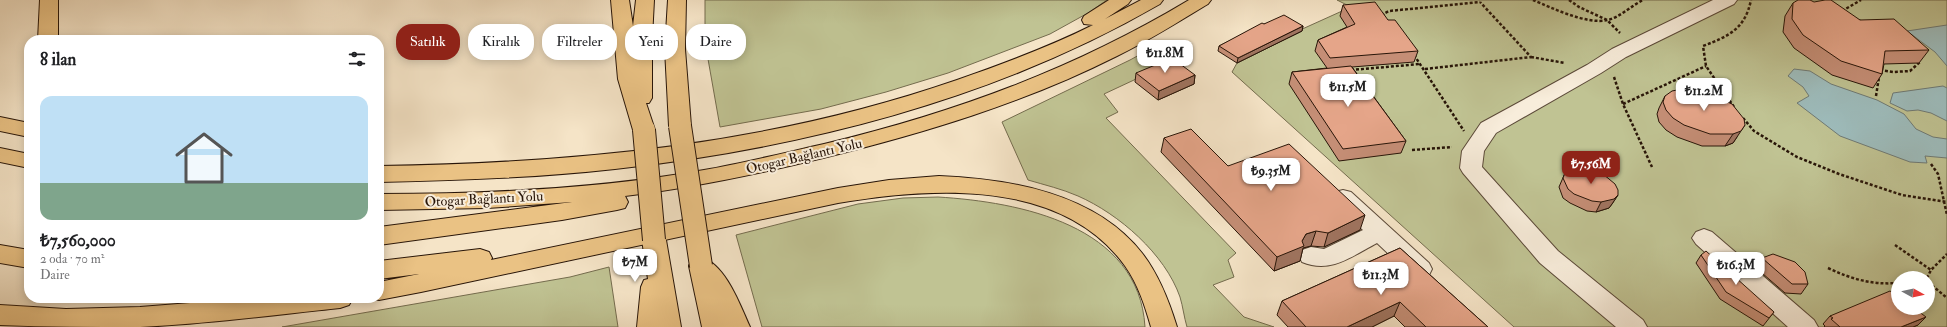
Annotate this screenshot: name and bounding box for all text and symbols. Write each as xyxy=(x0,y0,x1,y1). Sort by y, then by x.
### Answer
chip: Satılık xyxy=(396,24,460,60)
chip: Kiralık xyxy=(468,24,534,60)
chip: Filtreler xyxy=(542,24,617,60)
chip: Yeni xyxy=(625,24,678,60)
chip: Daire xyxy=(686,24,746,60)
pin: ₺11.8M xyxy=(1132,40,1198,74)
text: ₺11.8M xyxy=(1146,45,1184,61)
icon: filters xyxy=(346,48,368,70)
text: 8 ilan xyxy=(40,49,76,70)
pin: ₺11.5M xyxy=(1315,74,1381,108)
pin: ₺11.2M xyxy=(1671,78,1737,112)
text: ₺11.5M xyxy=(1329,79,1367,95)
text: ₺11.2M xyxy=(1685,83,1723,99)
icon: home xyxy=(168,122,240,194)
street label: Otogar Bağlantı Yolu xyxy=(744,134,864,178)
pin: ₺7.56M xyxy=(1558,151,1624,185)
text: ₺7.56M xyxy=(1571,156,1611,172)
pin: ₺9.35M xyxy=(1238,158,1304,192)
text: ₺9.35M xyxy=(1251,163,1291,179)
street label: Otogar Bağlantı Yolu xyxy=(424,187,544,211)
text: ₺7,560,000 xyxy=(40,230,116,251)
pin: ₺7M xyxy=(616,249,654,283)
text: 2 oda · 70 m² xyxy=(40,251,104,267)
pin: ₺16.3M xyxy=(1703,252,1769,286)
text: ₺7M xyxy=(622,254,648,270)
text: ₺16.3M xyxy=(1717,257,1755,273)
pin: ₺11.3M xyxy=(1348,262,1414,296)
text: Daire xyxy=(40,267,70,283)
text: ₺11.3M xyxy=(1363,267,1399,283)
north arrow xyxy=(1891,271,1935,315)
map controls xyxy=(1891,271,1935,315)

